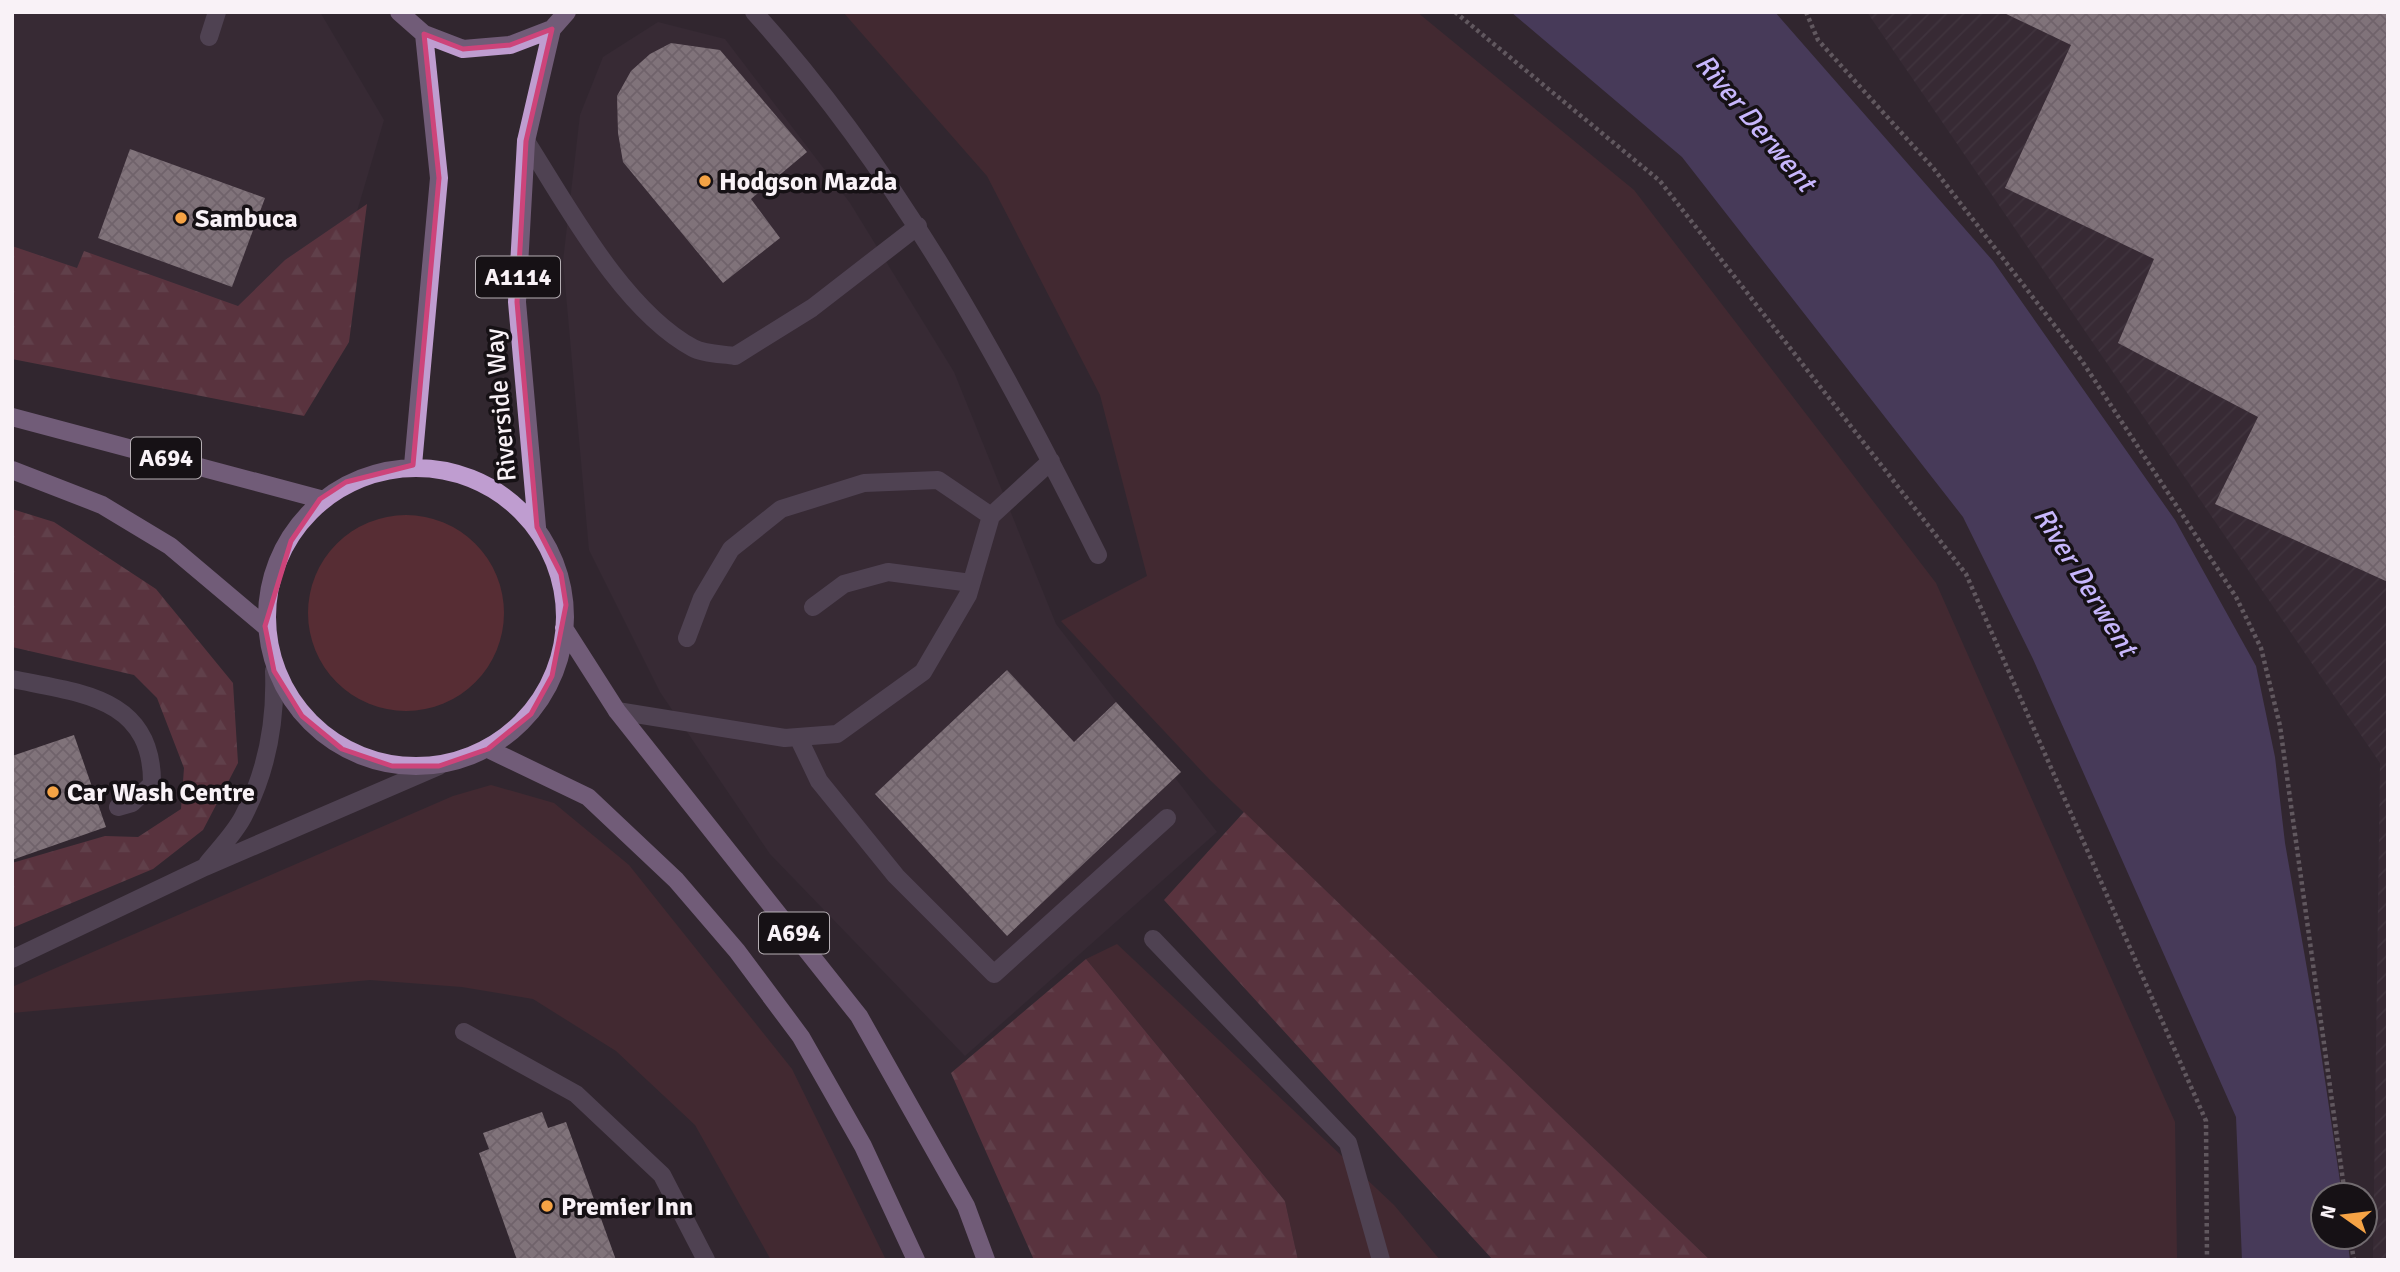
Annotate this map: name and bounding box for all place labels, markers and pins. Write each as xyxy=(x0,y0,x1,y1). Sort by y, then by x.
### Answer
place label: Hodgson Mazda xyxy=(719,166,897,198)
marker: Hodgson Mazda xyxy=(697,173,713,189)
place label: Sambuca xyxy=(195,203,298,235)
marker: Sambuca xyxy=(173,210,189,226)
place label: Car Wash Centre xyxy=(67,777,255,809)
marker: Car Wash Centre xyxy=(45,784,61,800)
place label: Premier Inn xyxy=(561,1191,693,1223)
marker: Premier Inn xyxy=(539,1198,555,1214)

